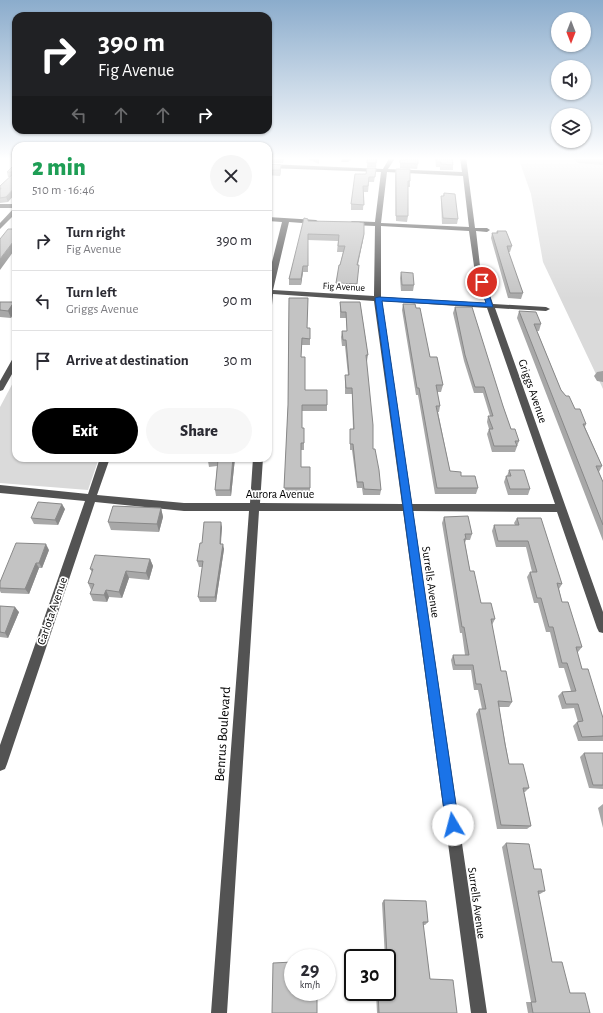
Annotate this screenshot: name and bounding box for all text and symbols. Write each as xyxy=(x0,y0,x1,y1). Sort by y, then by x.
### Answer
north arrow xyxy=(551,12,591,52)
map controls xyxy=(551,12,591,148)
icon: right xyxy=(32,28,84,80)
text: 390 m xyxy=(98,29,165,57)
button: sound xyxy=(551,60,591,100)
text: Fig Avenue xyxy=(98,62,174,80)
icon: left xyxy=(68,104,90,126)
icon: ahead xyxy=(110,104,132,126)
icon: ahead xyxy=(152,104,174,126)
icon: right xyxy=(194,104,216,126)
button: layers xyxy=(551,108,591,148)
button: close xyxy=(210,155,252,197)
text: 2 min xyxy=(32,156,86,180)
text: 510 m · 16:46 xyxy=(32,184,95,197)
text: Turn right xyxy=(66,225,125,240)
icon: right xyxy=(32,230,54,252)
text: 390 m xyxy=(216,233,252,248)
text: Fig Avenue xyxy=(66,243,121,256)
pin xyxy=(465,265,499,299)
icon: arrive xyxy=(471,271,493,293)
street label: Fig Avenue xyxy=(322,281,366,293)
text: Turn left xyxy=(66,285,117,300)
icon: left xyxy=(32,290,54,312)
text: 90 m xyxy=(223,293,252,308)
text: Griggs Avenue xyxy=(66,303,138,316)
icon: arrive xyxy=(32,350,54,372)
text: Arrive at destination xyxy=(66,353,189,368)
text: 30 m xyxy=(223,353,252,368)
street label: Griggs Avenue xyxy=(516,357,550,425)
button: Exit xyxy=(32,408,138,454)
button: Share xyxy=(146,408,252,454)
street label: Aurora Avenue xyxy=(246,488,314,500)
street label: Surrells Avenue xyxy=(420,545,442,619)
street label: Carlota Avenue xyxy=(35,576,69,646)
street label: Benrus Boulevard xyxy=(213,686,233,782)
position arrow xyxy=(432,804,474,846)
street label: Surrells Avenue xyxy=(466,866,488,940)
speed limit sign: 30 xyxy=(344,949,396,1001)
text: 29 xyxy=(300,960,320,980)
text: km/h xyxy=(300,980,320,990)

